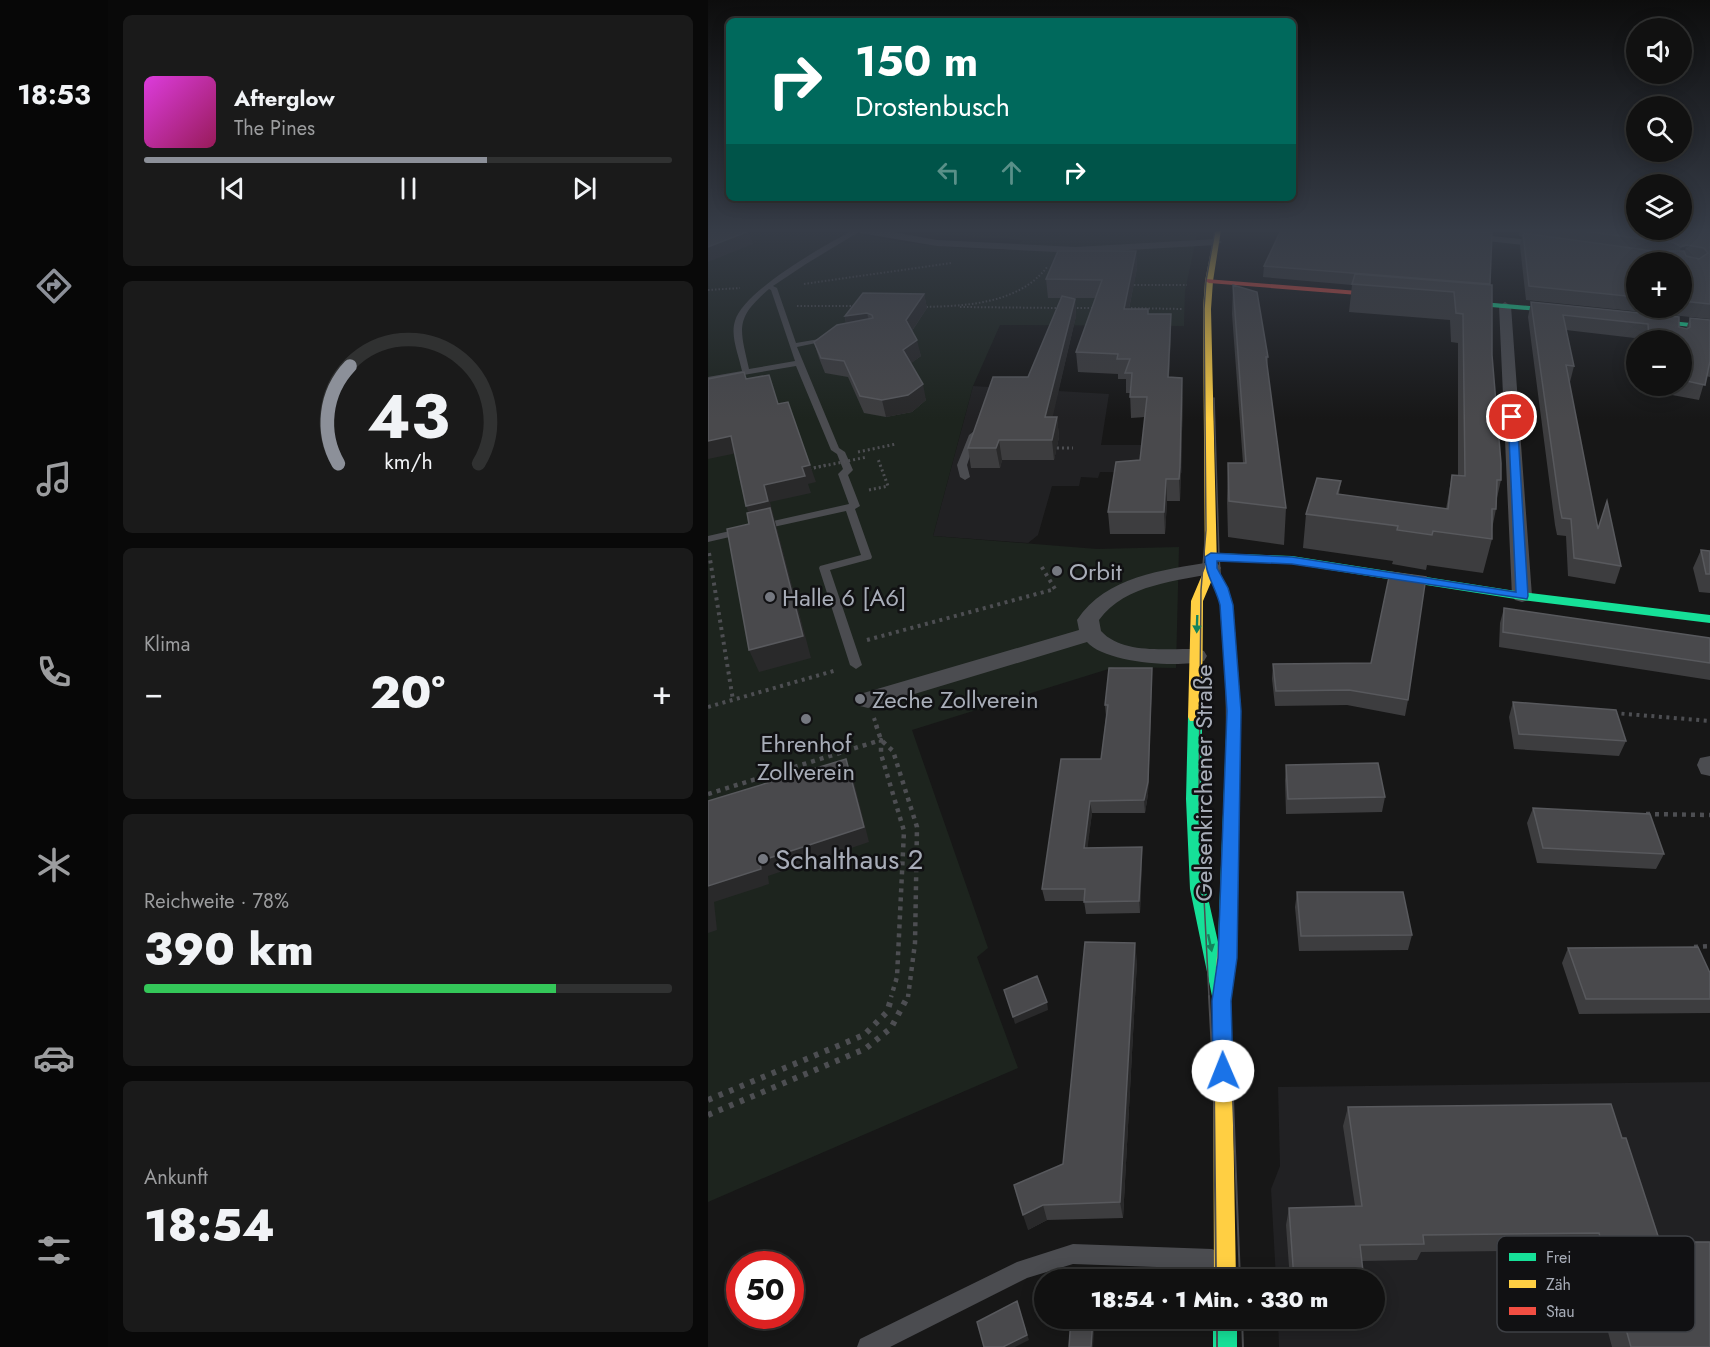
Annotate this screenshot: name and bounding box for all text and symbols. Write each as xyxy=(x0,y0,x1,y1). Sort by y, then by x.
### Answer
map controls xyxy=(1626,18,1692,396)
button: sound xyxy=(1626,18,1692,84)
text: 150 m xyxy=(855,31,978,92)
icon: right xyxy=(756,42,834,120)
text: 18:53 xyxy=(17,75,91,114)
text: Afterglow xyxy=(234,82,335,114)
text: Drostenbusch xyxy=(855,87,1010,126)
button: search xyxy=(1626,96,1692,162)
text: The Pines xyxy=(234,114,315,143)
icon: left xyxy=(932,156,965,189)
icon: ahead xyxy=(995,156,1028,189)
icon: right xyxy=(1058,156,1091,189)
icon: previous xyxy=(216,172,249,205)
icon: pause xyxy=(392,172,425,205)
icon: next xyxy=(568,172,601,205)
button: layers xyxy=(1626,174,1692,240)
button: + xyxy=(1626,252,1692,318)
icon: directions xyxy=(33,265,75,307)
button: − xyxy=(1626,330,1692,396)
text: 43 xyxy=(367,371,449,461)
pin xyxy=(1486,391,1537,442)
icon: arrive xyxy=(1495,400,1528,433)
text: km/h xyxy=(384,447,432,478)
icon: music xyxy=(33,458,75,500)
place label: Orbit xyxy=(1069,554,1122,589)
marker: Orbit xyxy=(1050,564,1064,578)
place label: Halle 6 [A6] xyxy=(782,580,906,615)
marker: Halle 6 [A6] xyxy=(763,590,777,604)
one-way arrow xyxy=(1192,614,1201,633)
text: Klima xyxy=(144,630,190,659)
icon: phone xyxy=(33,651,75,693)
text: 20° xyxy=(370,660,445,725)
street label: Gelsenkirchener Straße xyxy=(1186,664,1221,902)
text: − xyxy=(144,669,163,716)
text: + xyxy=(652,669,672,716)
place label: Zeche Zollverein xyxy=(872,682,1039,717)
marker: Zeche Zollverein xyxy=(853,692,867,706)
marker: Ehrenhof Zollverein xyxy=(799,712,813,726)
place label: Ehrenhof Zollverein xyxy=(757,726,855,789)
place label: Schalthaus 2 xyxy=(775,839,924,880)
icon: climate xyxy=(33,844,75,886)
marker: Schalthaus 2 xyxy=(756,852,770,866)
text: Reichweite · 78% xyxy=(144,887,289,916)
text: 390 km xyxy=(144,917,314,982)
one-way arrow xyxy=(1206,934,1215,953)
icon: car xyxy=(33,1037,75,1079)
position arrow xyxy=(1191,1039,1255,1103)
text: Ankunft xyxy=(144,1163,208,1192)
text: 18:54 xyxy=(144,1193,275,1258)
icon: filters xyxy=(33,1229,75,1271)
legend xyxy=(1497,1236,1695,1332)
text: Frei xyxy=(1546,1246,1571,1269)
speed limit sign: 50 xyxy=(726,1251,804,1329)
text: Zäh xyxy=(1546,1273,1571,1296)
text: 18:54 · 1 Min. · 330 m xyxy=(1091,1283,1328,1315)
text: Stau xyxy=(1546,1300,1575,1323)

